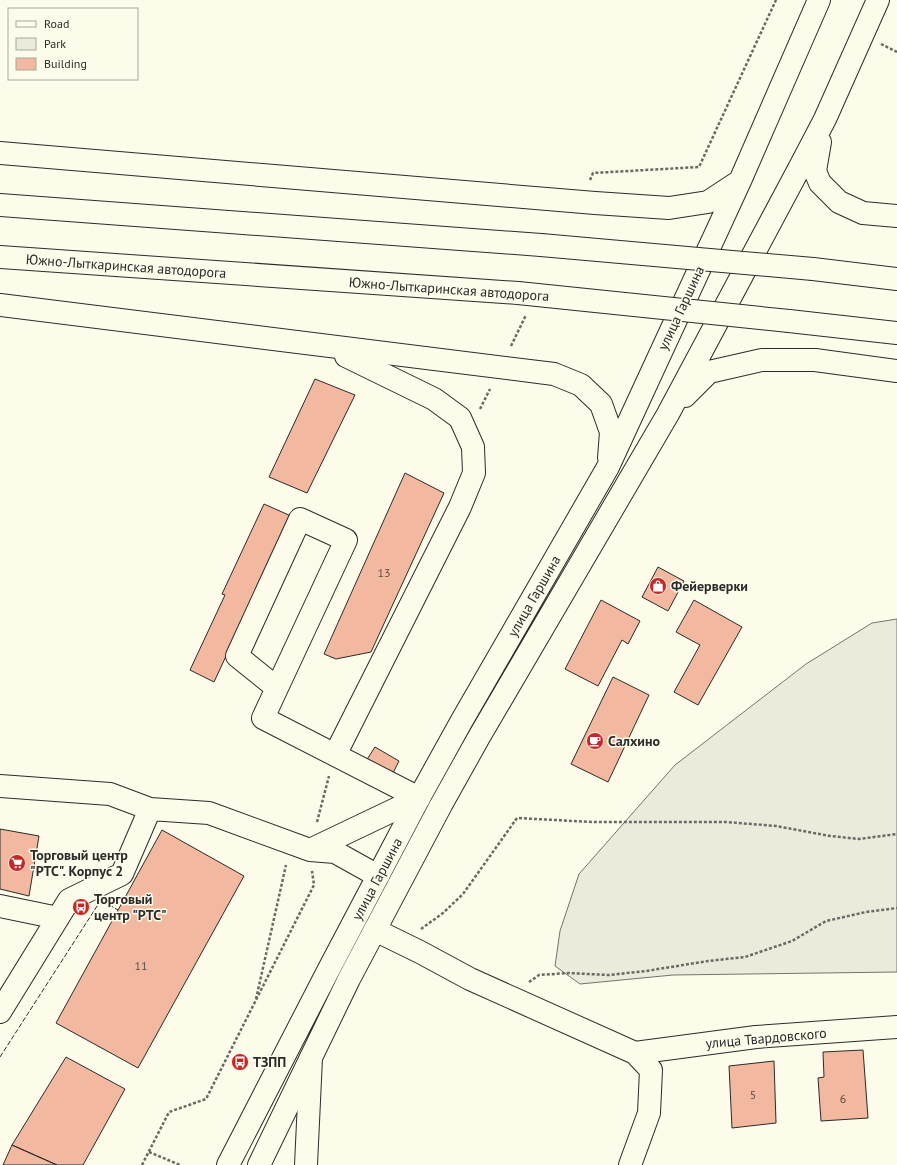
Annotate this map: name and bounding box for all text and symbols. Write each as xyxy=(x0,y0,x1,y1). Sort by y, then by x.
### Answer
legend xyxy=(8,8,138,80)
text: Road xyxy=(44,16,69,31)
text: Park xyxy=(44,36,66,51)
text: Building xyxy=(44,56,87,71)
street label: Южно-Лыткаринская автодорога xyxy=(25,250,227,282)
street label: улица Гаршина xyxy=(654,263,708,353)
street label: Южно-Лыткаринская автодорога xyxy=(348,273,550,305)
street label: улица Гаршина xyxy=(503,552,565,640)
house number: 13 xyxy=(377,565,391,580)
shop icon: Фейерверки xyxy=(648,576,668,596)
place label: Фейерверки xyxy=(671,577,748,595)
cafe icon: Салхино xyxy=(585,731,605,751)
place label: Салхино xyxy=(608,732,660,750)
street label: улица Гаршина xyxy=(348,835,406,923)
place label: Торговый центр "РТС". Корпус 2 xyxy=(30,846,128,880)
supermarket icon: Торговый центр "РТС". Корпус 2 xyxy=(7,853,27,873)
place label: Торговый центр "РТС" xyxy=(94,890,167,924)
bus stop icon: Торговый центр "РТС" xyxy=(71,897,91,917)
house number: 11 xyxy=(134,958,148,973)
street label: улица Твардовского xyxy=(705,1024,827,1052)
bus stop icon: ТЗПП xyxy=(230,1052,250,1072)
place label: ТЗПП xyxy=(253,1053,286,1071)
house number: 5 xyxy=(750,1087,756,1102)
house number: 6 xyxy=(840,1091,846,1106)

